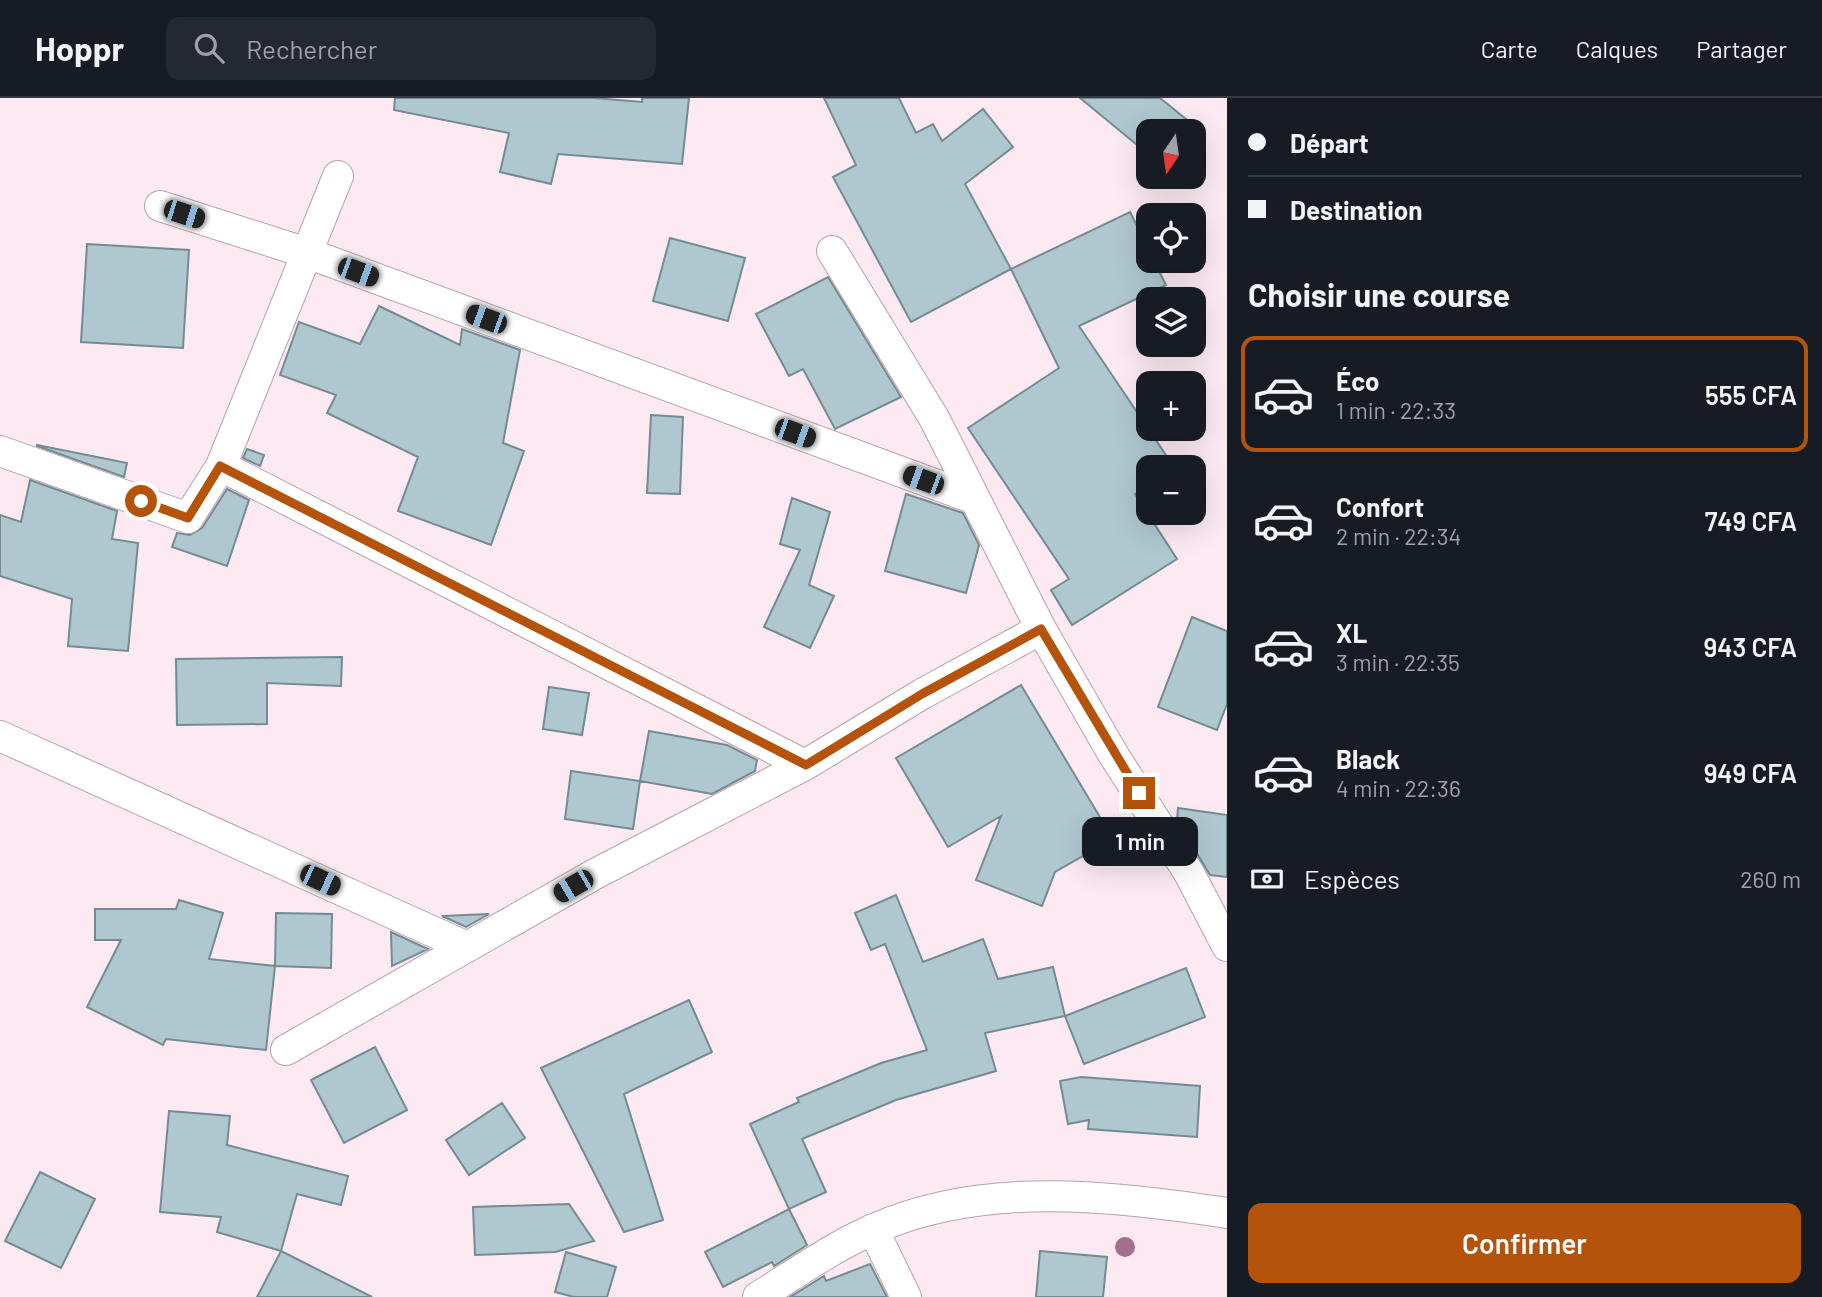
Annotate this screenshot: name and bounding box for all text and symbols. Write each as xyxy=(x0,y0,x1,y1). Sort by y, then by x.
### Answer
search box xyxy=(166,17,656,80)
text: Hoppr xyxy=(35,28,124,68)
icon: search xyxy=(190,29,228,67)
text: Rechercher xyxy=(246,33,377,64)
text: Carte xyxy=(1481,34,1538,63)
text: Calques xyxy=(1576,34,1658,63)
text: Partager xyxy=(1696,34,1787,63)
north arrow xyxy=(1136,119,1206,189)
map controls xyxy=(1136,119,1206,525)
text: Départ xyxy=(1290,127,1369,158)
text: Destination xyxy=(1290,194,1423,225)
car xyxy=(161,198,208,230)
button: locate xyxy=(1136,203,1206,273)
car xyxy=(335,255,382,289)
text: Choisir une course xyxy=(1248,275,1510,313)
button: layers xyxy=(1136,287,1206,357)
car xyxy=(463,302,510,336)
icon: car xyxy=(1252,363,1315,426)
text: Éco xyxy=(1336,365,1379,396)
button: + xyxy=(1136,371,1206,441)
text: 555 CFA xyxy=(1705,379,1797,410)
text: 1 min · 22:33 xyxy=(1336,396,1456,424)
car xyxy=(772,416,819,450)
button: − xyxy=(1136,455,1206,525)
car xyxy=(900,463,947,497)
route start xyxy=(125,485,157,517)
icon: car xyxy=(1252,489,1315,552)
text: Confort xyxy=(1336,491,1424,522)
text: 749 CFA xyxy=(1705,505,1797,536)
text: 2 min · 22:34 xyxy=(1336,522,1461,550)
icon: car xyxy=(1252,615,1315,678)
text: XL xyxy=(1336,617,1367,648)
text: 943 CFA xyxy=(1704,631,1797,662)
text: 3 min · 22:35 xyxy=(1336,648,1460,676)
icon: car xyxy=(1252,741,1315,804)
text: Black xyxy=(1336,743,1400,774)
text: 949 CFA xyxy=(1704,757,1797,788)
text: 4 min · 22:36 xyxy=(1336,774,1461,802)
route end xyxy=(1123,777,1155,809)
callout: 1 min xyxy=(1081,818,1197,866)
text: 1 min xyxy=(1115,827,1165,855)
icon: cash xyxy=(1248,860,1286,898)
car xyxy=(297,862,344,898)
text: Espèces xyxy=(1304,863,1400,894)
text: 260 m xyxy=(1740,865,1801,893)
car xyxy=(550,866,597,906)
button: Confirmer xyxy=(1248,1203,1801,1283)

